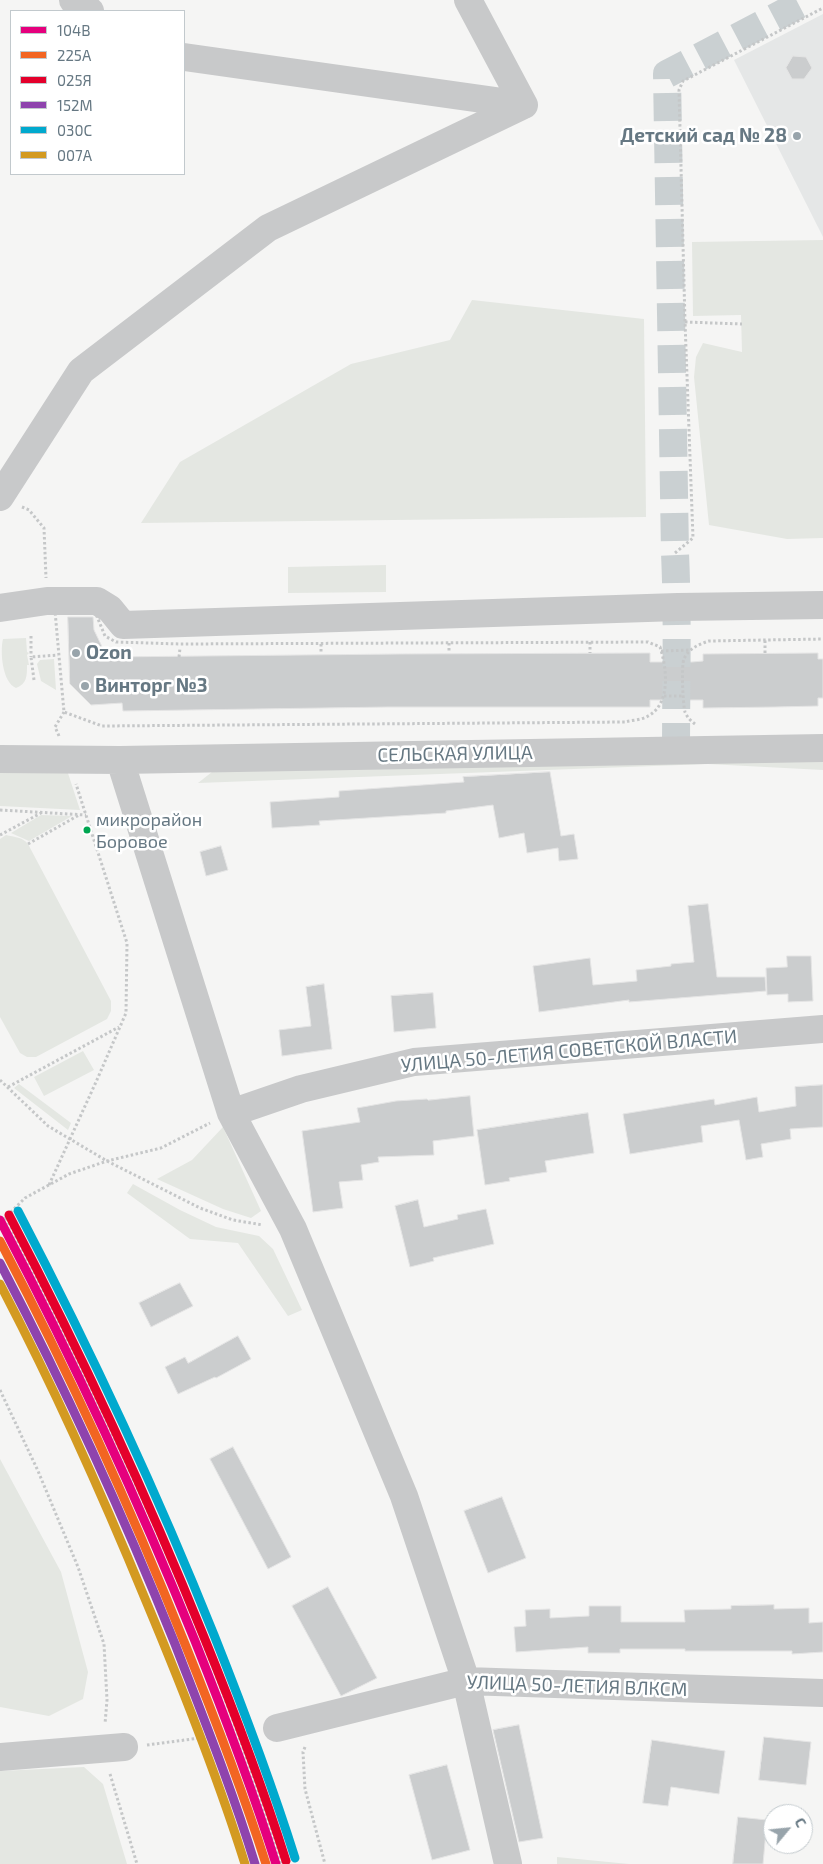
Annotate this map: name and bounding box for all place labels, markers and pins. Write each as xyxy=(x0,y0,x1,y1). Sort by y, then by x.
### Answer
place label: Детский сад № 28 xyxy=(620,125,787,147)
marker: Детский сад № 28 xyxy=(791,130,803,142)
place label: Ozon xyxy=(86,642,132,664)
marker: Ozon xyxy=(70,647,82,659)
place label: Винторг №3 xyxy=(95,675,207,697)
marker: Винторг №3 xyxy=(79,680,91,692)
place label: микрорайон Боровое xyxy=(96,809,202,852)
marker: микрорайон Боровое xyxy=(82,825,92,835)

